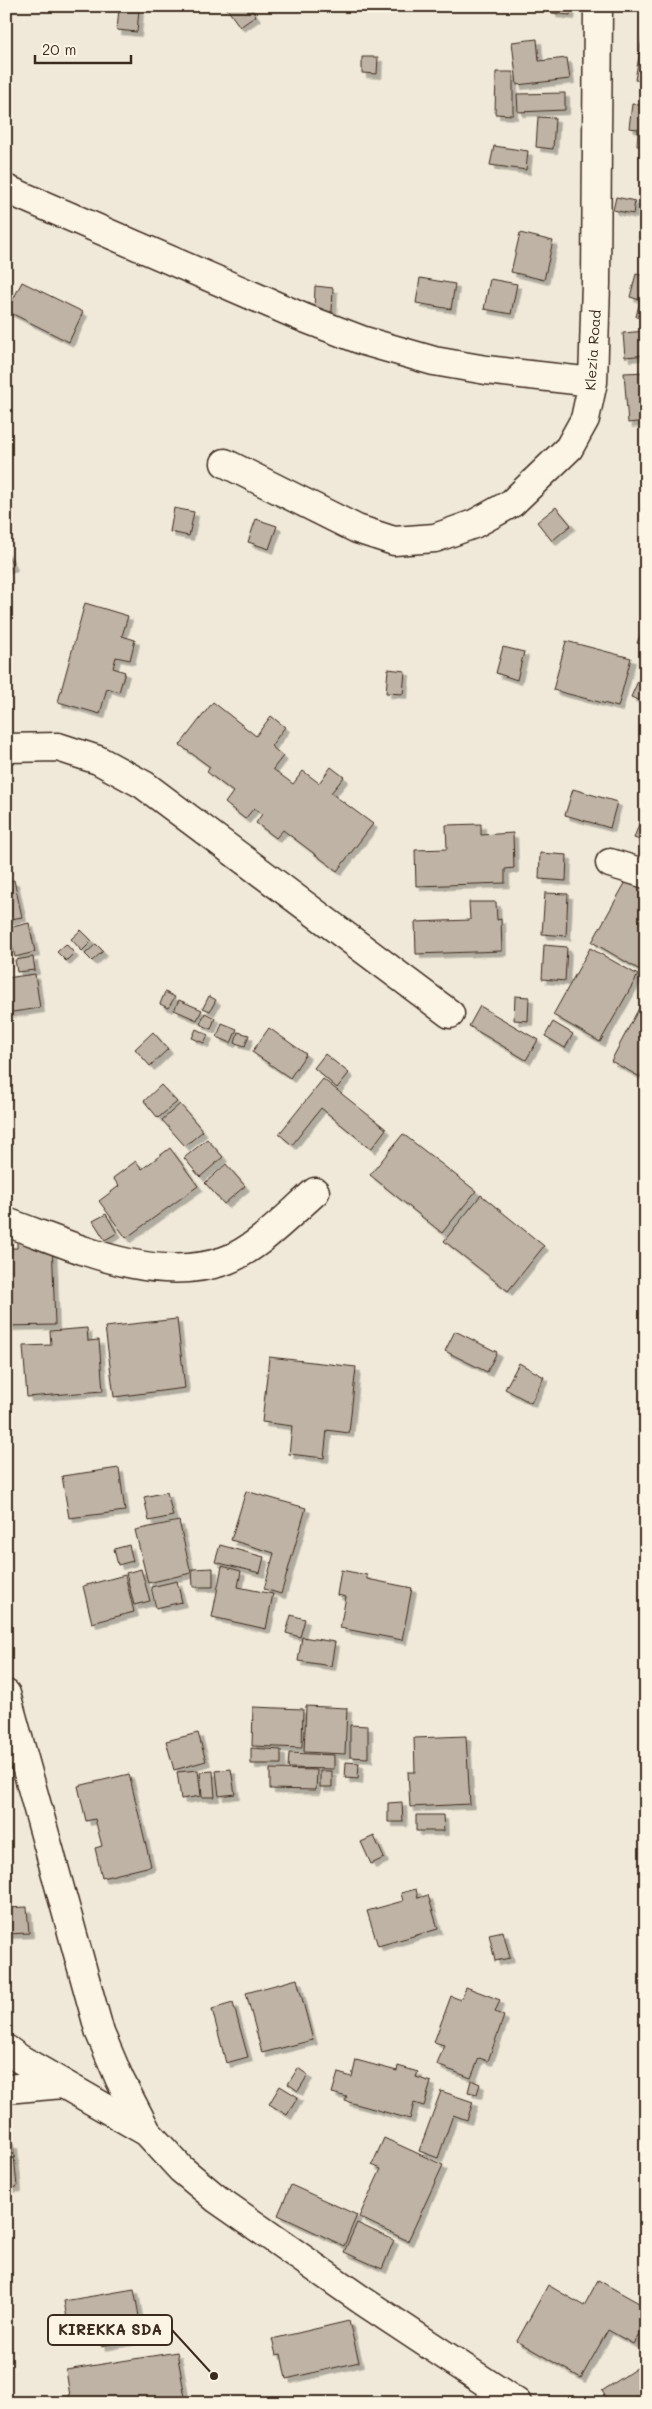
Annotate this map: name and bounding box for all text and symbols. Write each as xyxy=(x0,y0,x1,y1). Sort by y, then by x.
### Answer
scale bar xyxy=(35,32,131,64)
text: 20 m xyxy=(42,39,76,59)
street label: Klezia Road xyxy=(580,309,605,391)
callout: KIREKKA SDA xyxy=(48,2315,172,2345)
text: KIREKKA SDA xyxy=(58,2319,162,2339)

